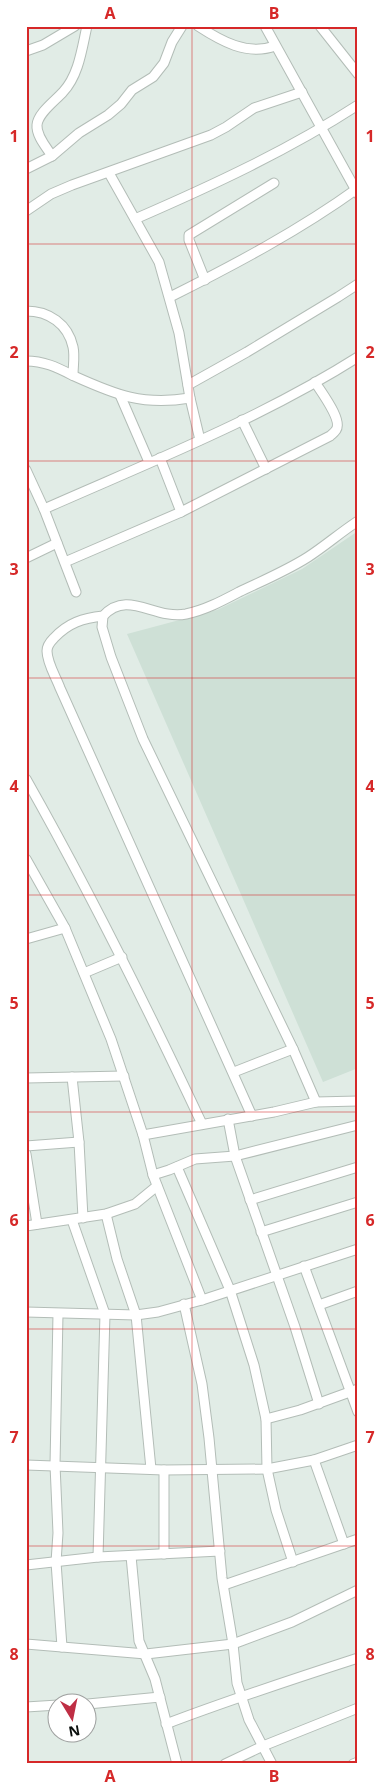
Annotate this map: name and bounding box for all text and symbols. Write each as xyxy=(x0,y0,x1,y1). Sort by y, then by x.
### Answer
text: A xyxy=(104,2,116,24)
text: B xyxy=(269,2,279,24)
text: 1 xyxy=(9,125,19,147)
text: 1 xyxy=(365,125,375,147)
text: 2 xyxy=(9,341,19,363)
text: 2 xyxy=(365,341,375,363)
text: 3 xyxy=(9,558,19,580)
text: 3 xyxy=(365,558,375,580)
text: 4 xyxy=(9,775,19,797)
text: 4 xyxy=(365,775,375,797)
text: 5 xyxy=(9,992,19,1014)
text: 5 xyxy=(365,992,375,1014)
text: 6 xyxy=(9,1209,19,1231)
text: 6 xyxy=(365,1209,375,1231)
text: 7 xyxy=(9,1426,19,1448)
text: 7 xyxy=(365,1426,375,1448)
text: 8 xyxy=(9,1643,19,1665)
text: 8 xyxy=(365,1643,375,1665)
north arrow xyxy=(48,1692,98,1742)
text: N xyxy=(67,1721,82,1742)
text: A xyxy=(104,1765,116,1787)
text: B xyxy=(269,1765,279,1787)

